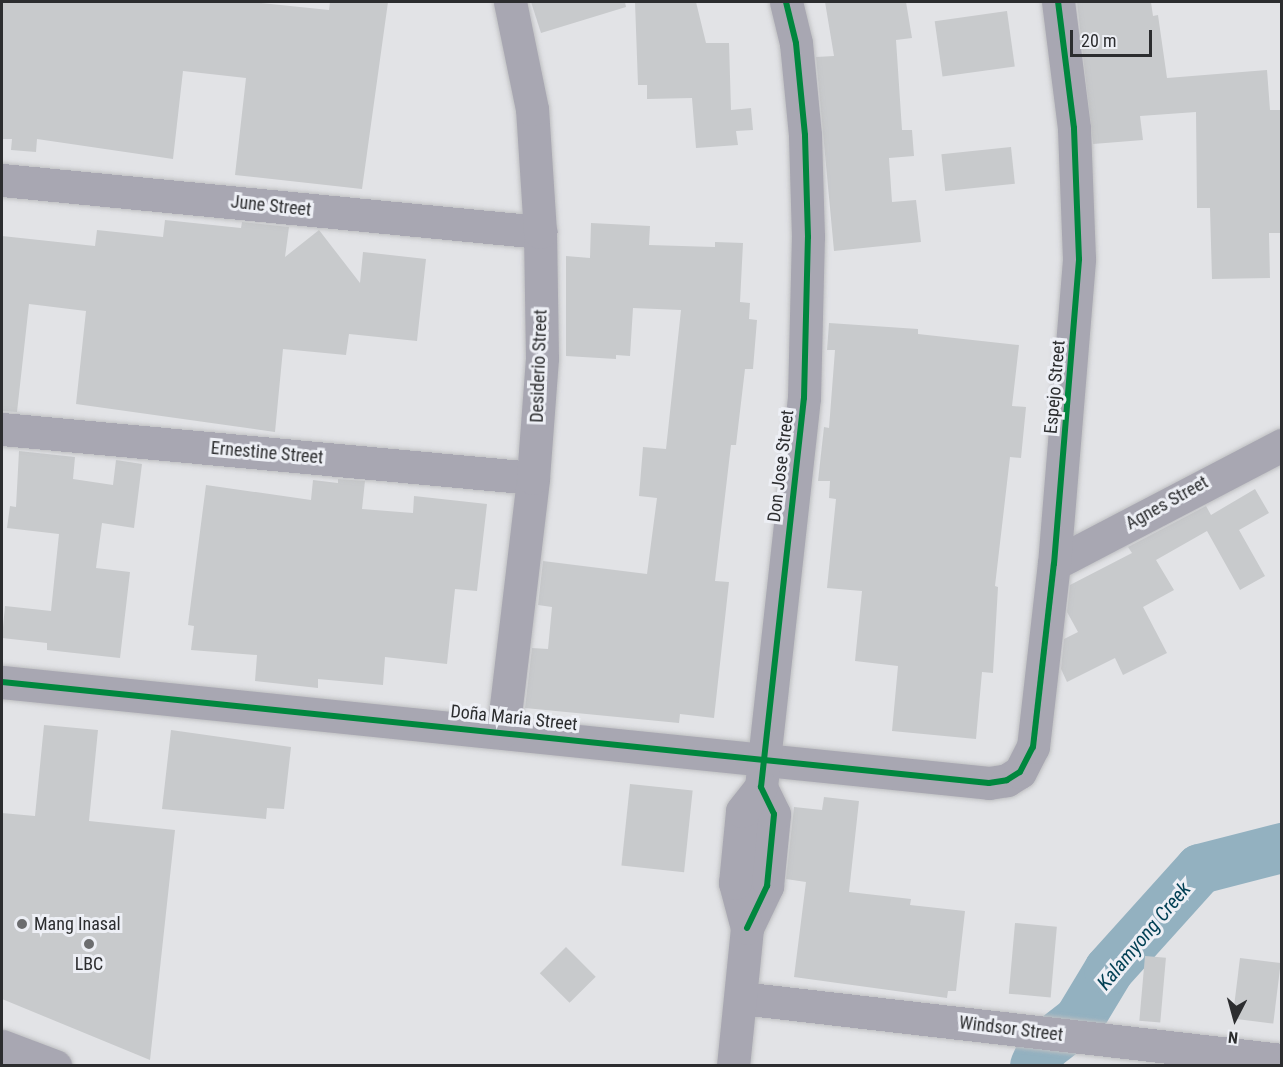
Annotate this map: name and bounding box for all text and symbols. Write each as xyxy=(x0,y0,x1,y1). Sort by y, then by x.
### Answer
scale bar xyxy=(1073,18,1156,56)
text: 20 m xyxy=(1081,30,1116,51)
street label: June Street xyxy=(230,191,312,221)
street label: Desiderio Street xyxy=(526,309,552,423)
street label: Espejo Street xyxy=(1040,339,1070,435)
street label: Don Jose Street xyxy=(763,409,799,523)
street label: Ernestine Street xyxy=(210,437,324,469)
street label: Agnes Street xyxy=(1122,472,1212,534)
street label: Doña Maria Street xyxy=(449,701,579,735)
water label: Kalamyong Creek xyxy=(1092,877,1196,995)
place label: Mang Inasal xyxy=(34,913,121,935)
marker: Mang Inasal xyxy=(15,917,29,931)
marker: LBC xyxy=(82,937,96,951)
place label: LBC xyxy=(75,953,103,975)
north arrow xyxy=(1205,989,1265,1049)
street label: Windsor Street xyxy=(958,1012,1064,1046)
text: N xyxy=(1227,1027,1239,1047)

